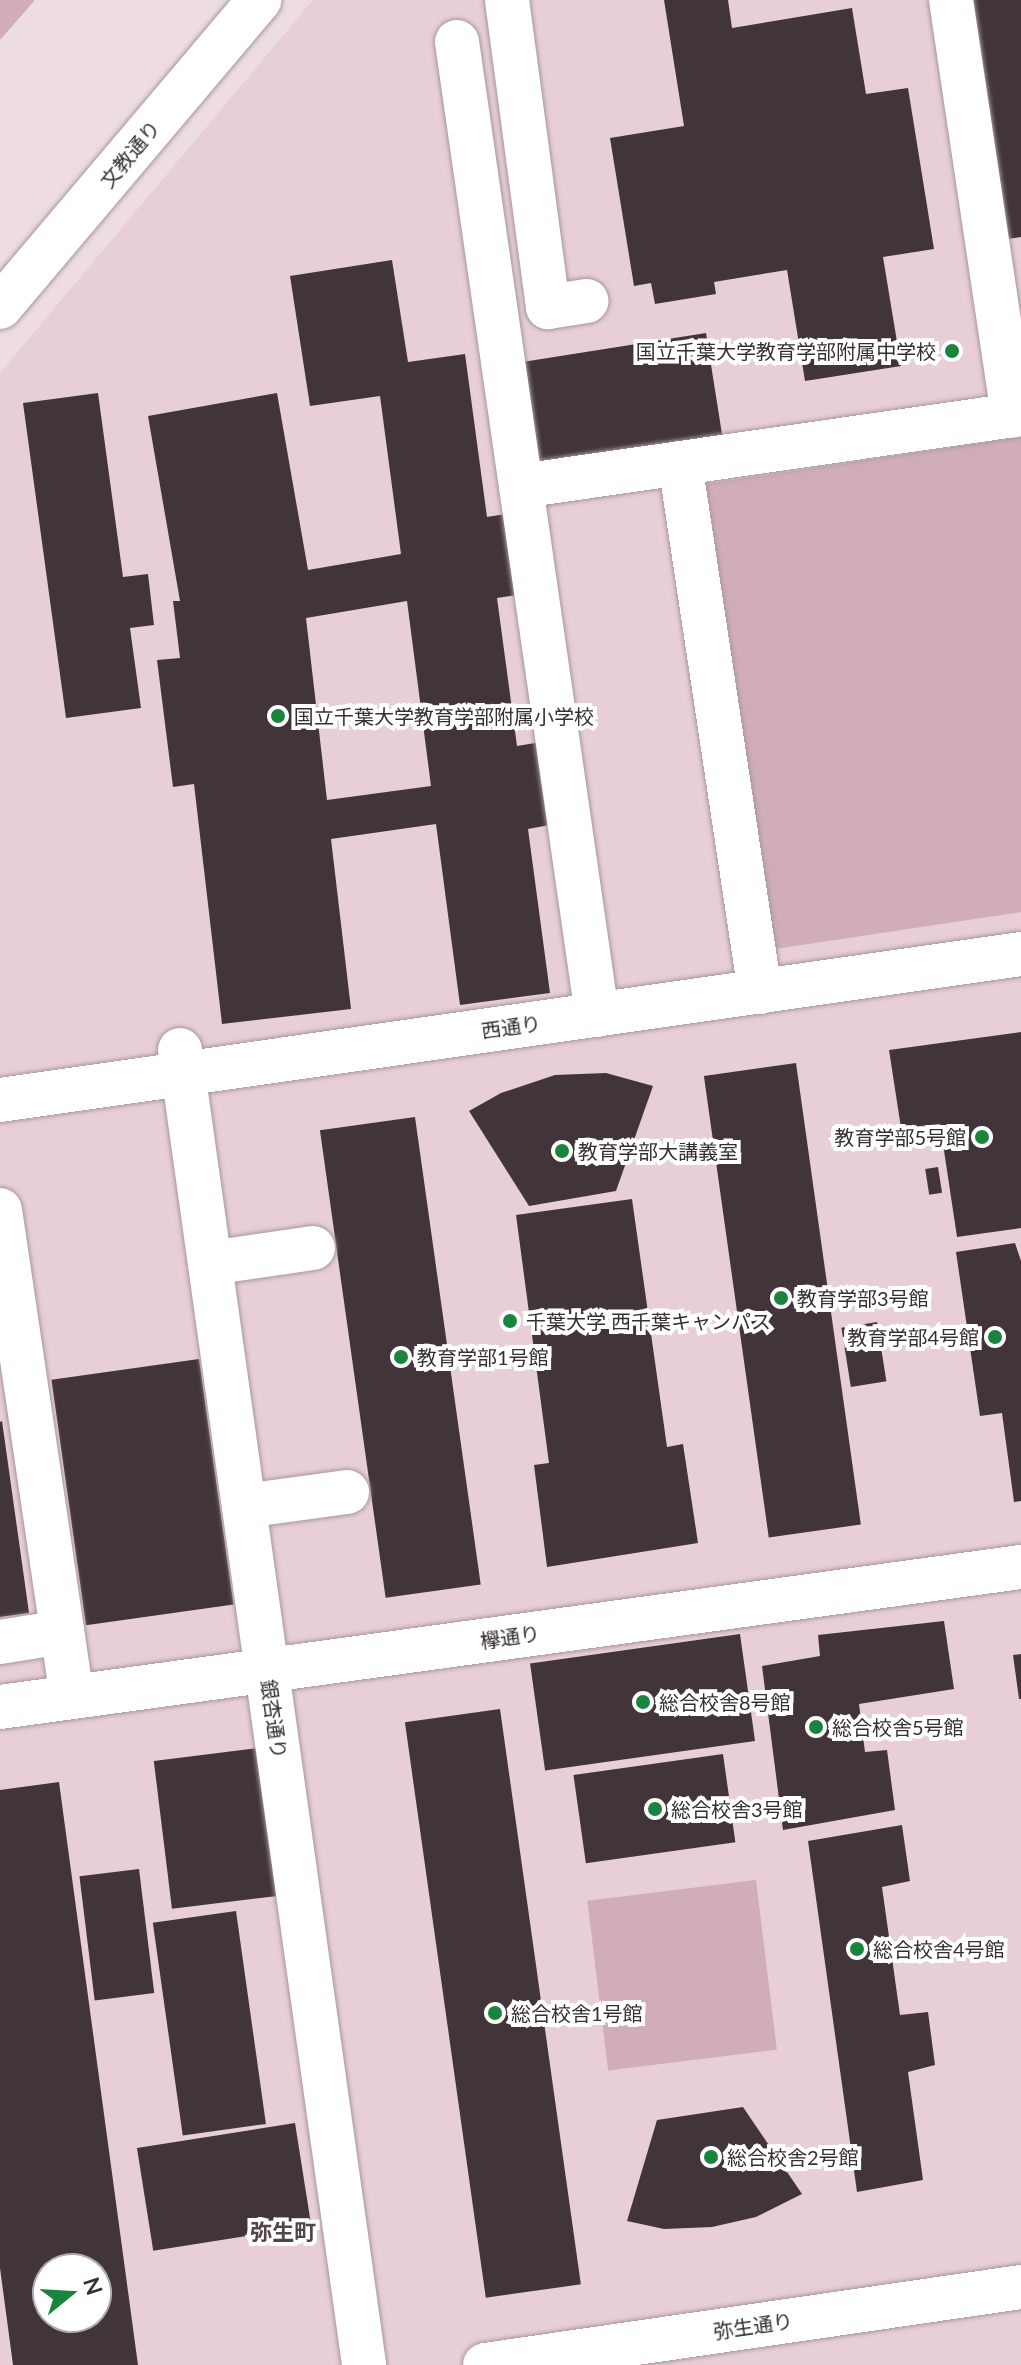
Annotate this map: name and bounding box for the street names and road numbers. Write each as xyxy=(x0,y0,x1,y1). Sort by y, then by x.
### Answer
street label: 文教通り xyxy=(95,116,165,192)
street label: 西通り xyxy=(480,1011,542,1043)
street label: 欅通り xyxy=(479,1621,541,1653)
street label: 銀杏通り xyxy=(257,1678,291,1760)
street label: 弥生通り xyxy=(712,2309,794,2343)

